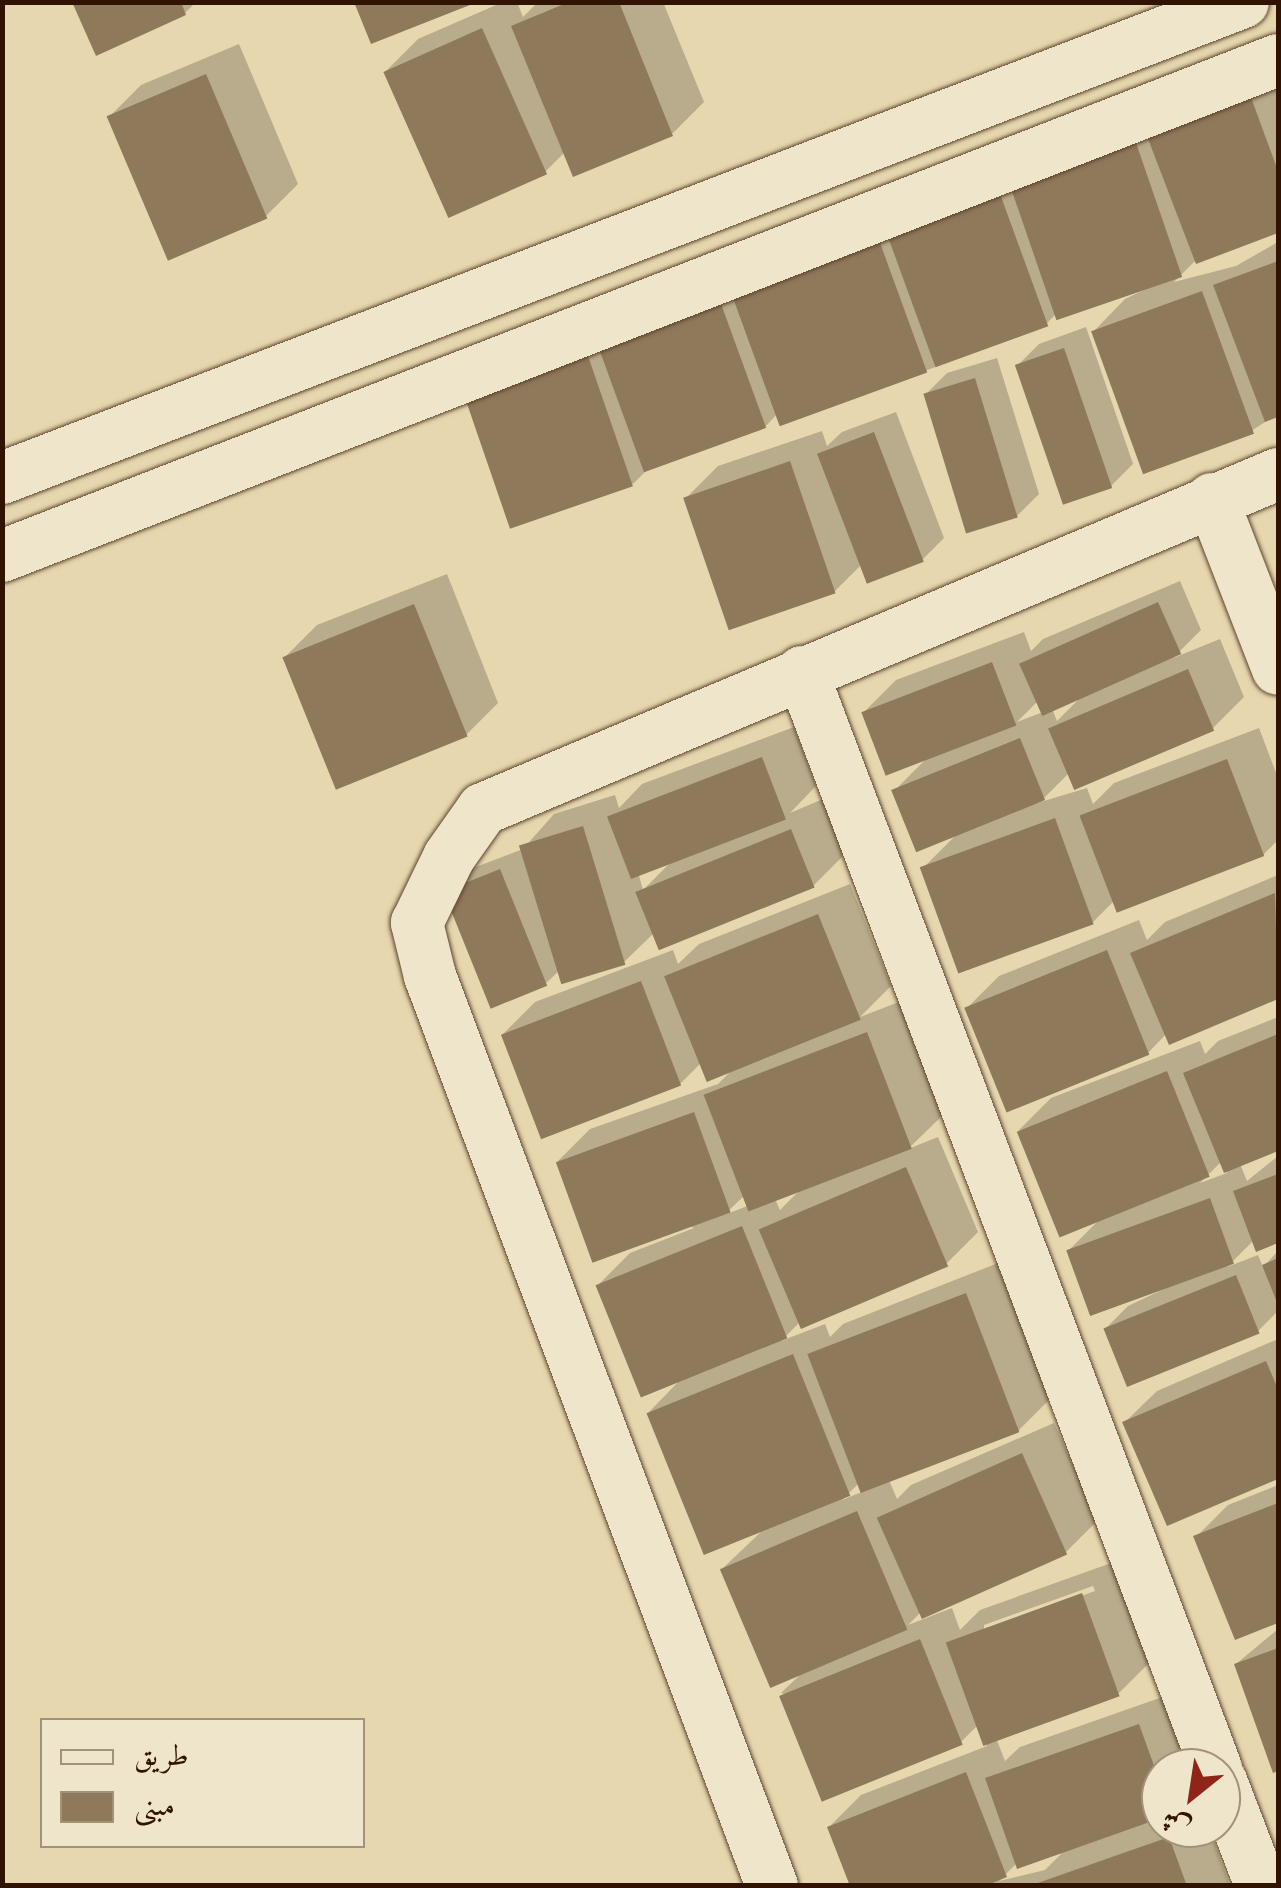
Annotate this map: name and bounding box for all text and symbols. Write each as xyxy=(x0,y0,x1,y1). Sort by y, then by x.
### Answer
legend xyxy=(40,1718,365,1848)
text: طريق xyxy=(134,1736,189,1779)
north arrow xyxy=(1141,1748,1241,1848)
text: مبنى xyxy=(134,1786,175,1829)
text: ش xyxy=(1155,1798,1199,1847)

